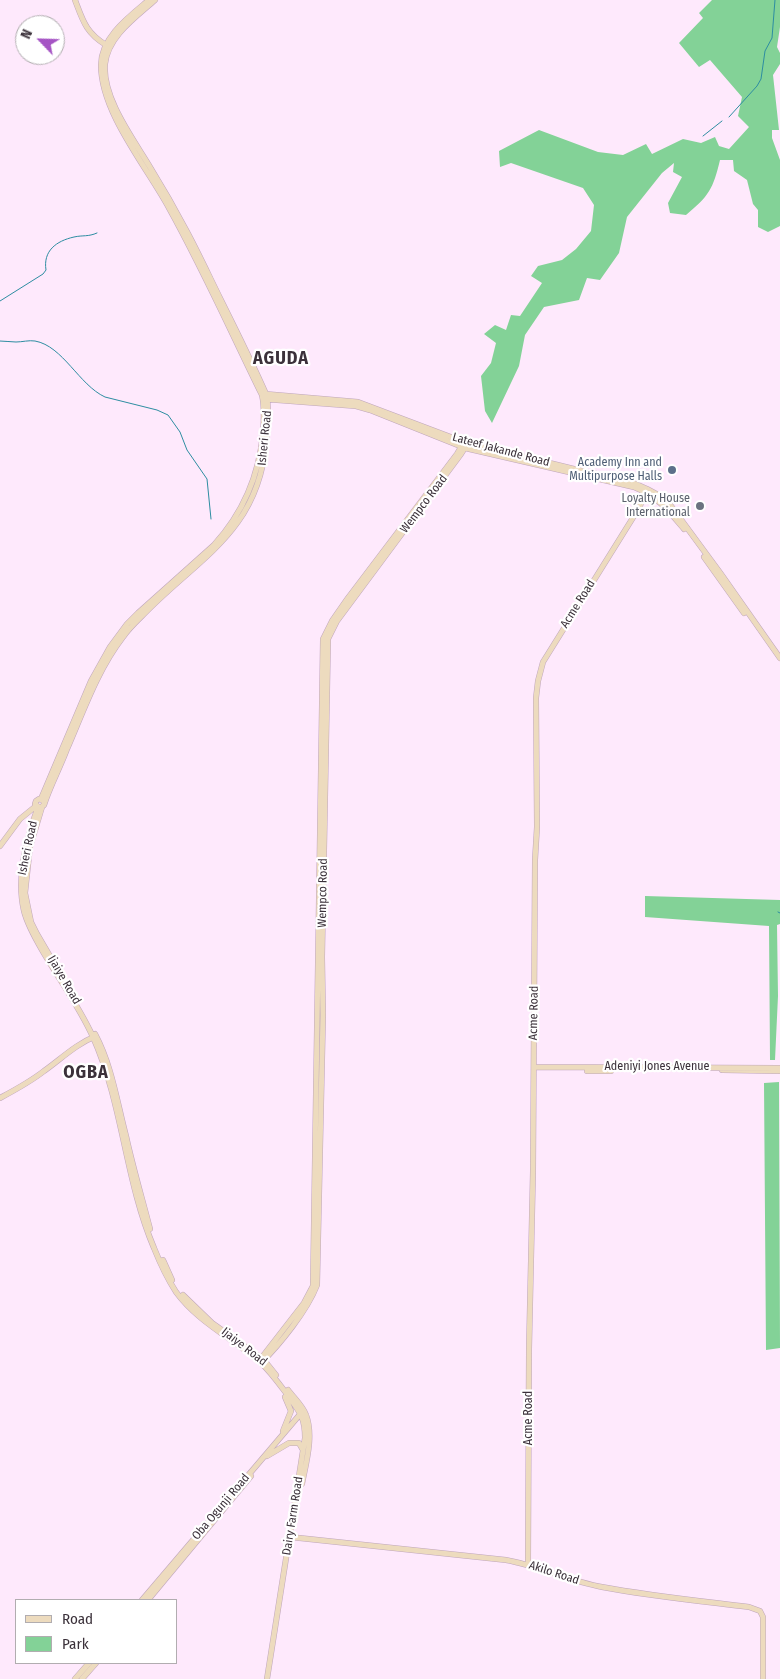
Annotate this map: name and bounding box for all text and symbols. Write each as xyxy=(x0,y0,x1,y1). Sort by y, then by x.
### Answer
north arrow xyxy=(15,15,65,65)
text: N xyxy=(17,27,36,41)
district label: AGUDA xyxy=(252,348,310,370)
street label: Isheri Road xyxy=(255,410,275,466)
street label: Lateef Jakande Road xyxy=(451,430,551,470)
place label: Academy Inn and Multipurpose Halls xyxy=(569,456,662,484)
marker: Academy Inn and Multipurpose Halls xyxy=(666,464,678,476)
street label: Wempco Road xyxy=(397,472,451,536)
place label: Loyalty House International xyxy=(622,492,690,520)
marker: Loyalty House International xyxy=(694,500,706,512)
street label: Acme Road xyxy=(558,577,598,631)
street label: Isheri Road xyxy=(15,819,41,877)
street label: Wempco Road xyxy=(315,858,331,928)
street label: Ijaiye Road xyxy=(44,953,84,1007)
street label: Acme Road xyxy=(526,986,542,1040)
street label: Adeniyi Jones Avenue xyxy=(604,1060,710,1074)
district label: OGBA xyxy=(63,1062,109,1084)
street label: Ijaiye Road xyxy=(218,1325,270,1369)
street label: Acme Road xyxy=(522,1391,536,1445)
street label: Oba Ogunji Road xyxy=(189,1471,253,1543)
street label: Dairy Farm Road xyxy=(280,1476,306,1556)
street label: Akilo Road xyxy=(527,1558,581,1588)
legend xyxy=(15,1599,178,1664)
text: Road xyxy=(62,1610,93,1628)
text: Park xyxy=(62,1635,89,1653)

